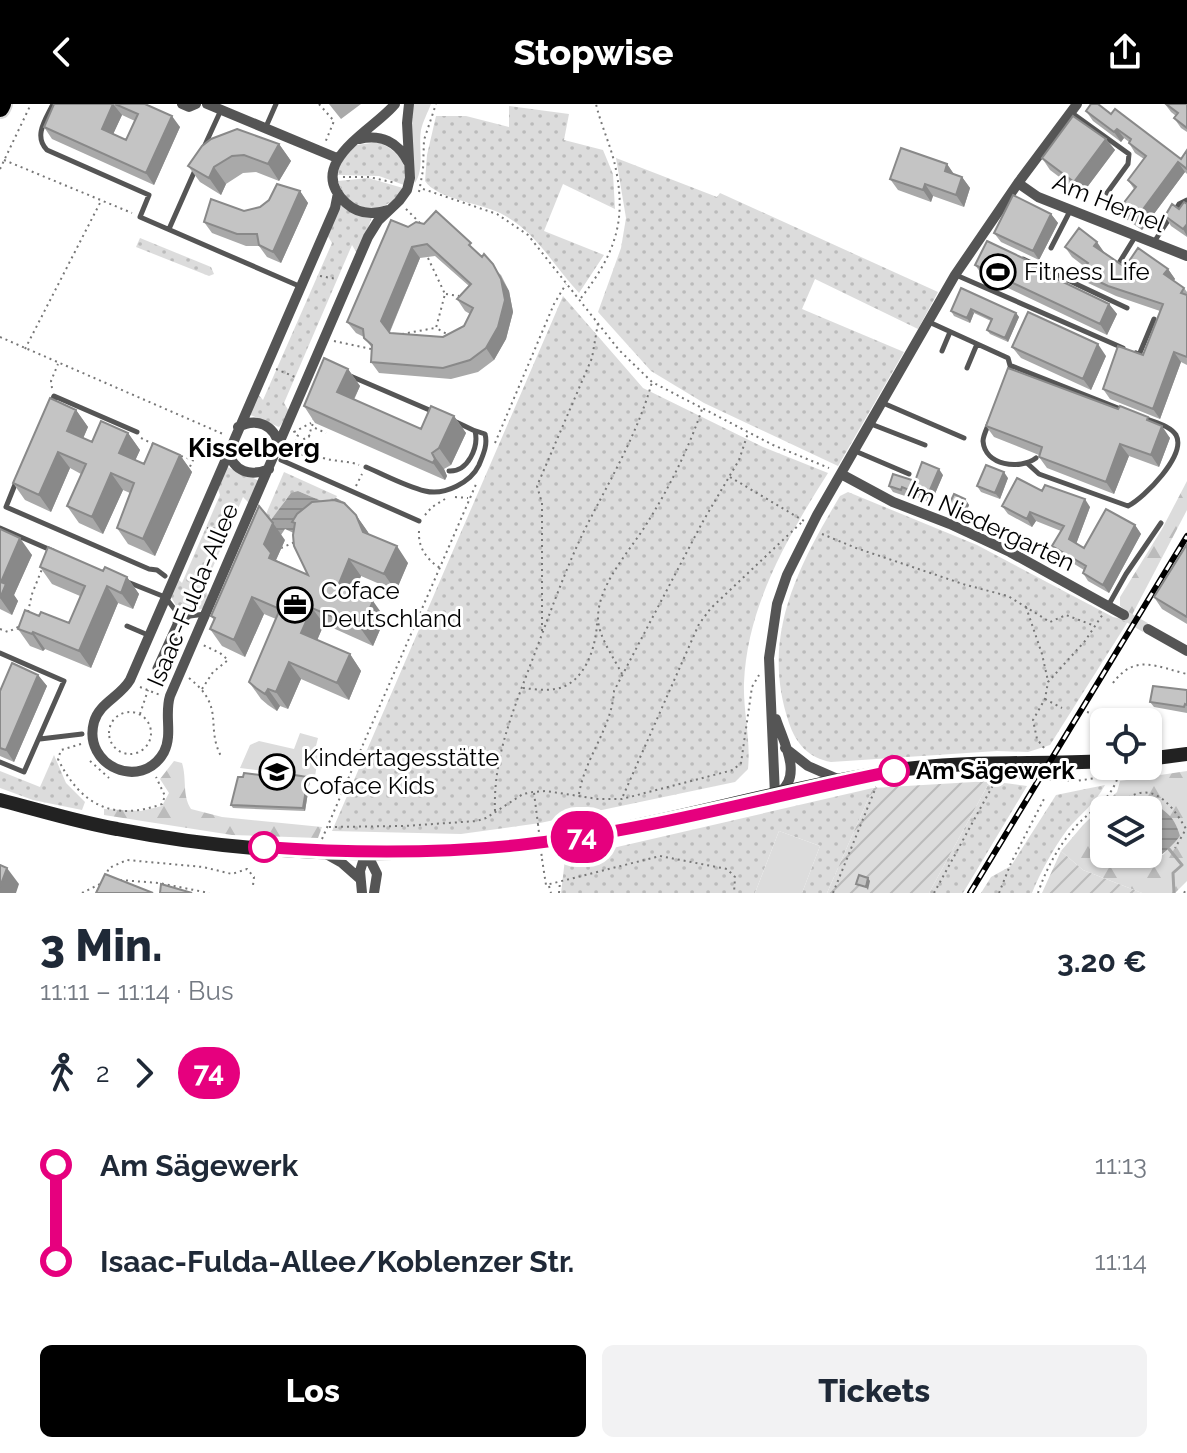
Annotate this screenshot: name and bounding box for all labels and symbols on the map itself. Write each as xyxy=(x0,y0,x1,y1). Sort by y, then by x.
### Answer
street label: Am Hemel xyxy=(1049,167,1170,238)
sports icon: Fitness Life xyxy=(979,253,1017,291)
place label: Fitness Life xyxy=(1024,257,1150,286)
district label: Kisselberg xyxy=(188,433,320,463)
street label: Im Niedergarten xyxy=(903,474,1080,577)
street label: Isaac-Fulda-Allee xyxy=(141,499,244,691)
place label: Coface Deutschland xyxy=(321,576,462,633)
office icon: Coface Deutschland xyxy=(276,586,314,624)
place label: Kindertagesstätte Coface Kids xyxy=(303,743,499,800)
school or university icon: Kindertagesstätte Coface Kids xyxy=(258,753,296,791)
marker: Am Sägewerk xyxy=(879,756,909,786)
place label: Am Sägewerk xyxy=(916,756,1075,785)
line badge: 74 xyxy=(546,811,618,863)
unlabelled marker xyxy=(249,832,279,862)

